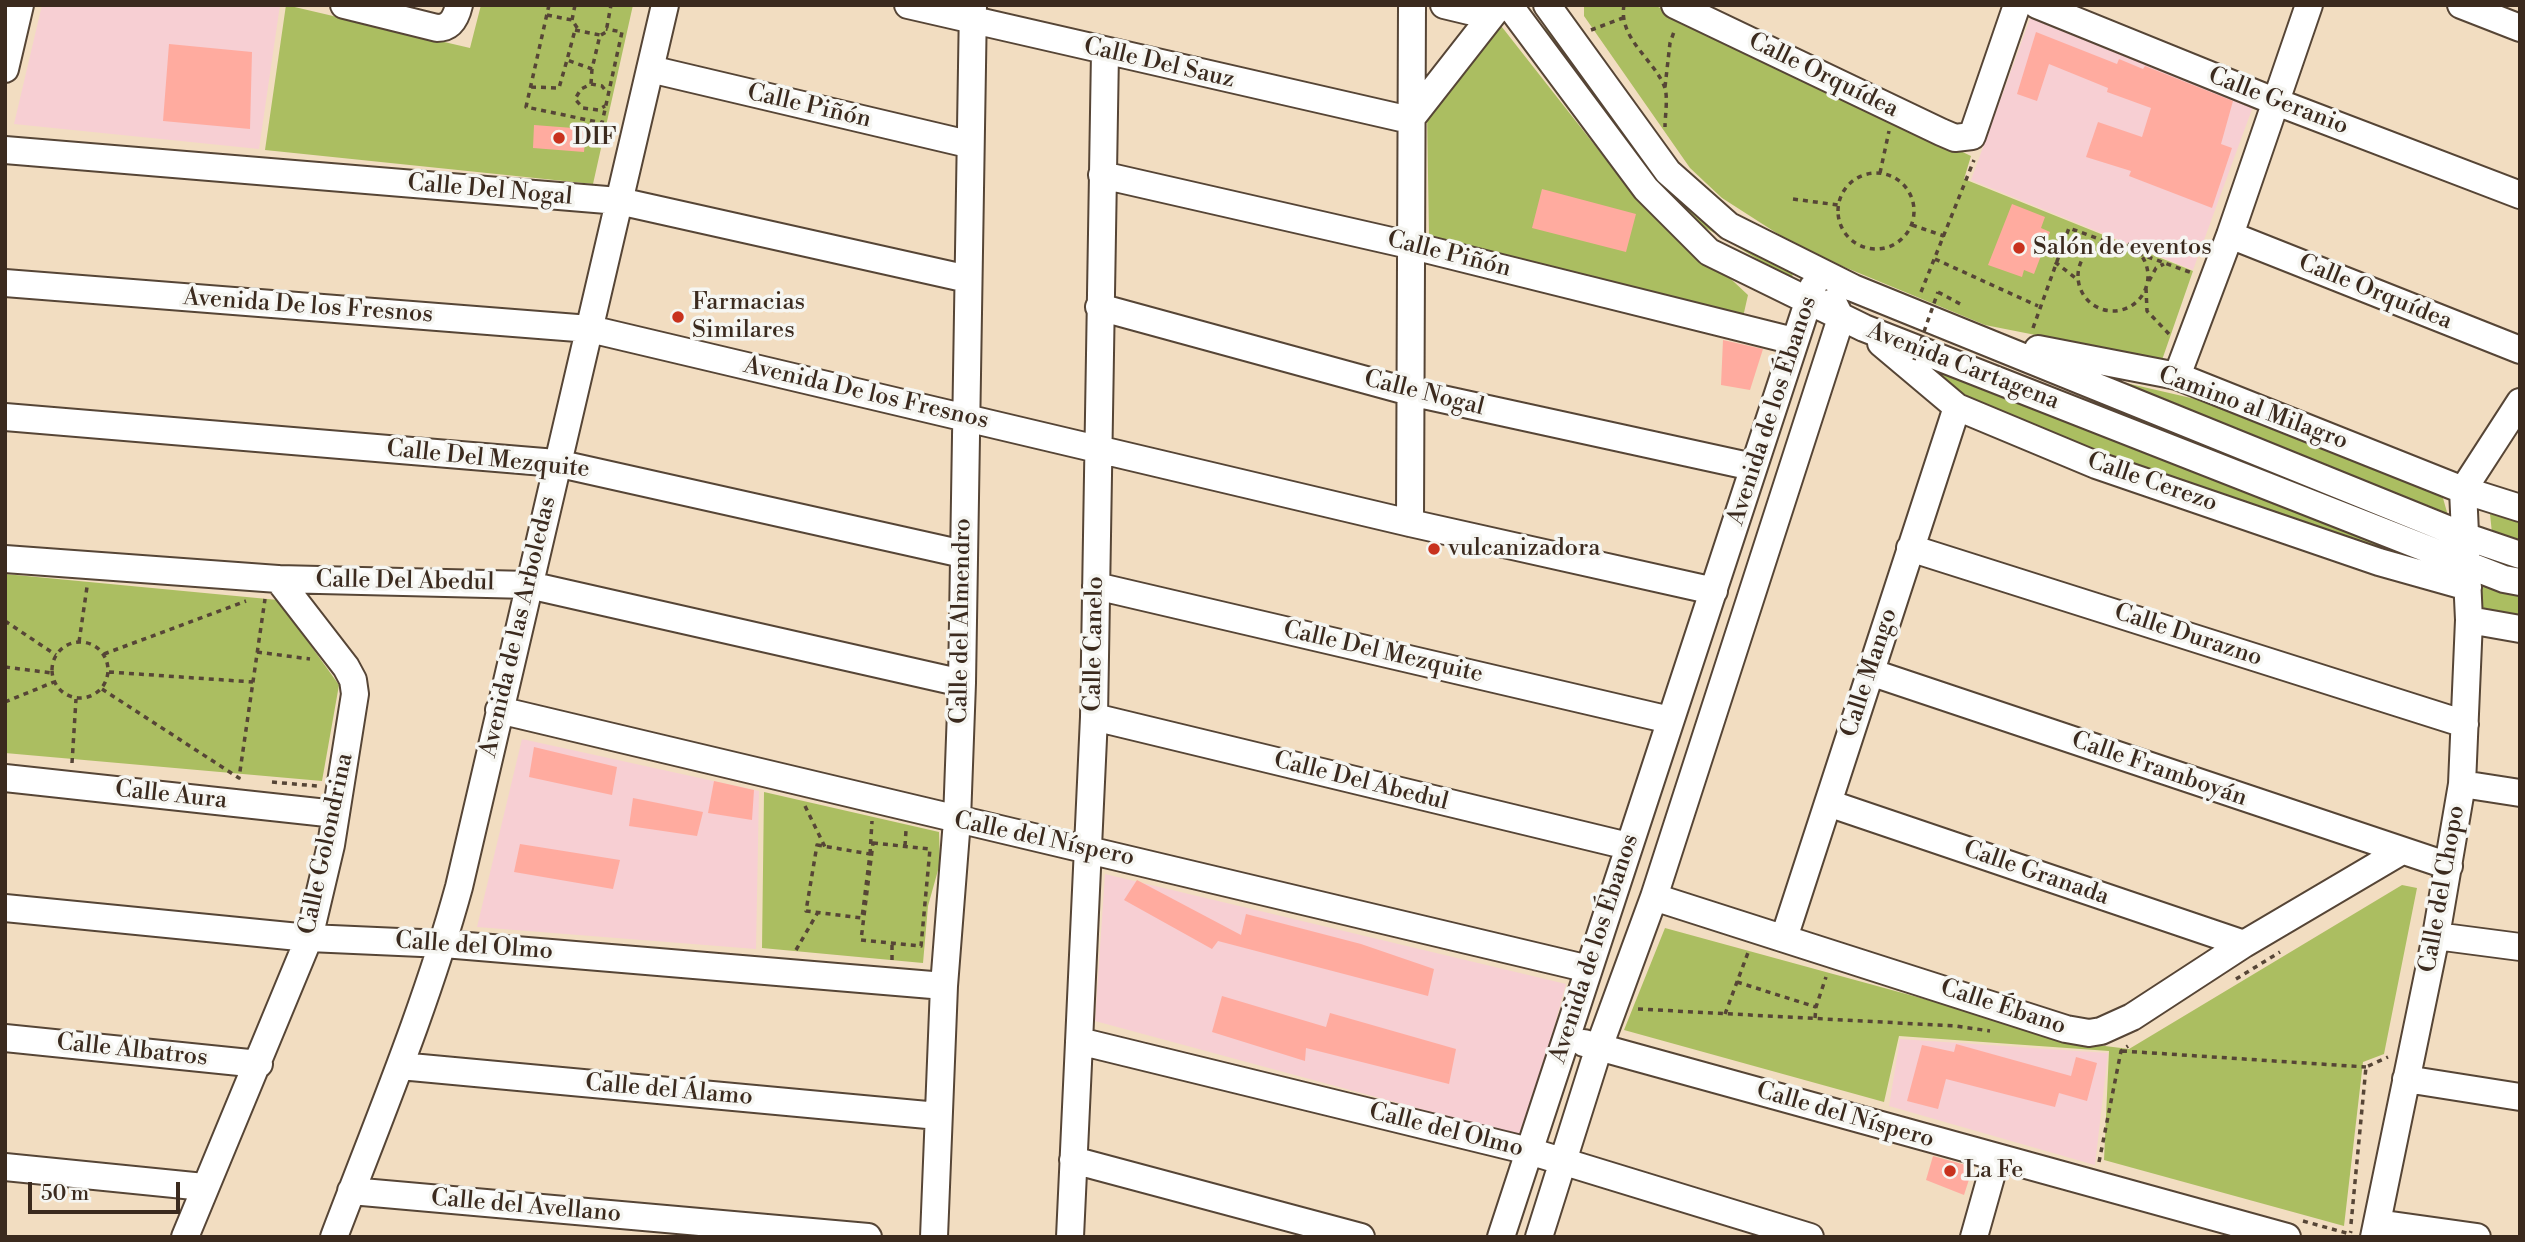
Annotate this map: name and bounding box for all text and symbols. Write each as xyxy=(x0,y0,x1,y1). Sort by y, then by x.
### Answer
street label: Calle Orquídea xyxy=(1743,27,1903,125)
street label: Calle Del Sauz xyxy=(1081,33,1237,95)
street label: Calle Geranio xyxy=(2204,62,2352,142)
street label: Calle Piñón xyxy=(744,79,874,135)
place label: DIF xyxy=(573,124,617,152)
marker: DIF xyxy=(551,130,567,146)
street label: Calle Del Nogal xyxy=(406,169,574,213)
street label: Calle Piñón xyxy=(1384,226,1514,284)
place label: Salón de eventos xyxy=(2033,234,2212,262)
marker: Salón de eventos xyxy=(2011,240,2027,256)
street label: Calle Orquídea xyxy=(2294,249,2456,337)
street label: Avenida De los Fresnos xyxy=(182,284,434,330)
place label: Farmacias Similares xyxy=(692,289,805,345)
street label: Avenida de los Ébanos xyxy=(1722,293,1824,529)
marker: Farmacias Similares xyxy=(670,309,686,325)
street label: Avenida Cartagena xyxy=(1863,317,2063,417)
street label: Avenida De los Fresnos xyxy=(741,352,991,436)
street label: Camino al Milagro xyxy=(2154,361,2352,457)
street label: Calle Nogal xyxy=(1361,365,1487,423)
street label: Calle Del Mezquite xyxy=(385,435,591,485)
street label: Calle Cerezo xyxy=(2083,447,2221,519)
street label: Avenida de las Arboledas xyxy=(475,494,563,760)
street label: Calle del Almendro xyxy=(946,518,978,724)
place label: vulcanizadora xyxy=(1448,535,1600,563)
marker: vulcanizadora xyxy=(1426,541,1442,557)
street label: Calle Del Abedul xyxy=(315,566,495,598)
street label: Calle Canelo xyxy=(1079,576,1111,712)
street label: Calle Durazno xyxy=(2110,599,2266,673)
street label: Calle Mango xyxy=(1836,605,1904,741)
street label: Calle Del Mezquite xyxy=(1280,616,1486,690)
street label: Calle Framboyán xyxy=(2068,727,2250,813)
street label: Calle Del Abedul xyxy=(1271,746,1451,818)
street label: Calle Golondrina xyxy=(294,751,360,937)
street label: Calle Aura xyxy=(114,776,228,816)
street label: Calle del Chopo xyxy=(2414,803,2472,975)
street label: Calle del Níspero xyxy=(951,807,1137,873)
street label: Avenida de los Ébanos xyxy=(1544,831,1646,1067)
street label: Calle Granada xyxy=(1959,836,2113,912)
street label: Calle del Olmo xyxy=(394,927,554,967)
street label: Calle Ébano xyxy=(1937,974,2069,1042)
street label: Calle Albatros xyxy=(55,1029,209,1073)
street label: Calle del Álamo xyxy=(584,1069,754,1113)
street label: Calle del Níspero xyxy=(1753,1077,1937,1155)
street label: Calle del Olmo xyxy=(1366,1098,1526,1164)
place label: La Fe xyxy=(1964,1157,2023,1185)
marker: La Fe xyxy=(1942,1163,1958,1179)
scale bar xyxy=(32,1168,184,1212)
text: 50 m xyxy=(41,1181,89,1207)
street label: Calle del Avellano xyxy=(430,1184,622,1230)

